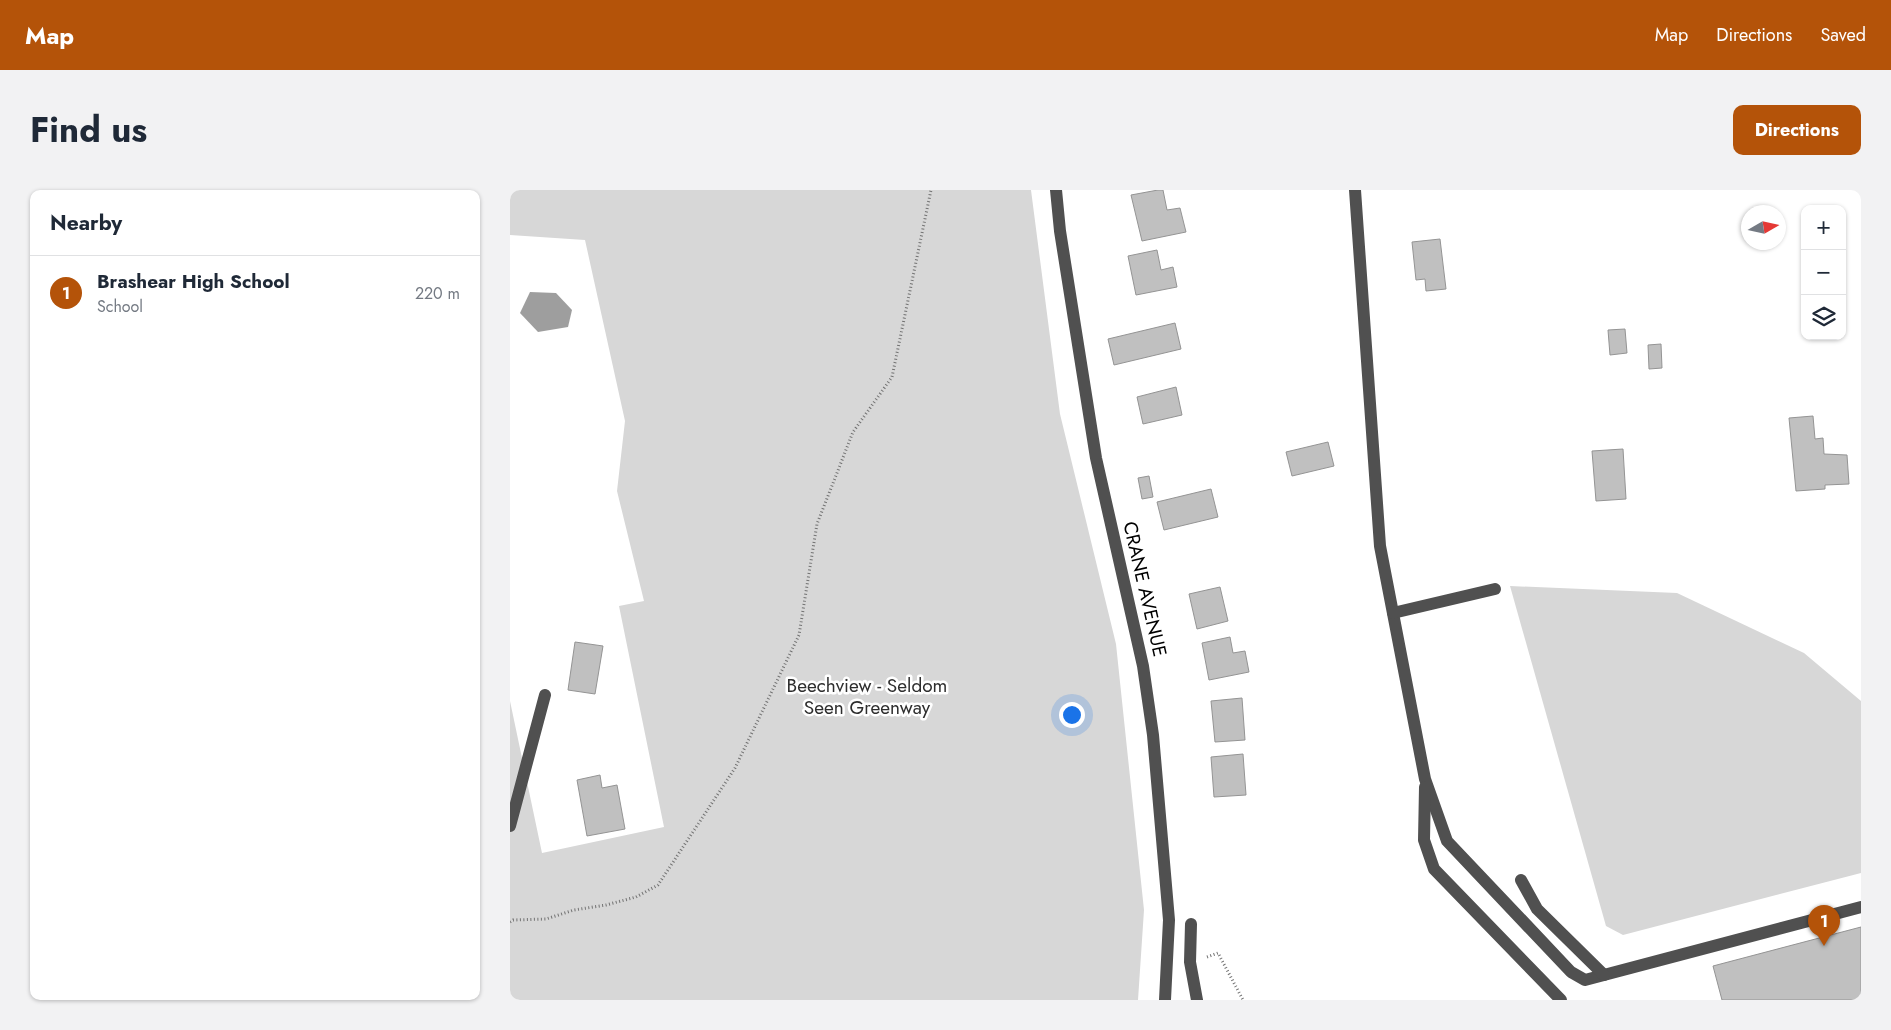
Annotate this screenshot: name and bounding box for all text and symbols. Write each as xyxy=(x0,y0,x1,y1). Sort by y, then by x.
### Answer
text: Map xyxy=(25,18,74,53)
text: Map xyxy=(1655,22,1688,48)
text: Directions xyxy=(1716,22,1792,48)
text: Saved xyxy=(1820,22,1866,48)
text: Find us xyxy=(30,105,147,155)
button: Directions xyxy=(1733,105,1861,155)
north arrow xyxy=(1741,205,1786,250)
map controls xyxy=(1801,205,1846,340)
button: + xyxy=(1801,205,1846,250)
text: Nearby xyxy=(50,208,122,238)
button: − xyxy=(1801,250,1846,295)
text: Brashear High School xyxy=(97,268,290,295)
text: 1 xyxy=(62,282,70,305)
text: 220 m xyxy=(415,282,460,305)
text: School xyxy=(97,295,143,318)
button: layers xyxy=(1801,295,1846,340)
street label: CRANE AVENUE xyxy=(1116,519,1174,659)
park label: Beechview - Seldom Seen Greenway xyxy=(787,672,947,721)
your location xyxy=(1059,702,1085,728)
pin: 1 xyxy=(1808,905,1840,946)

